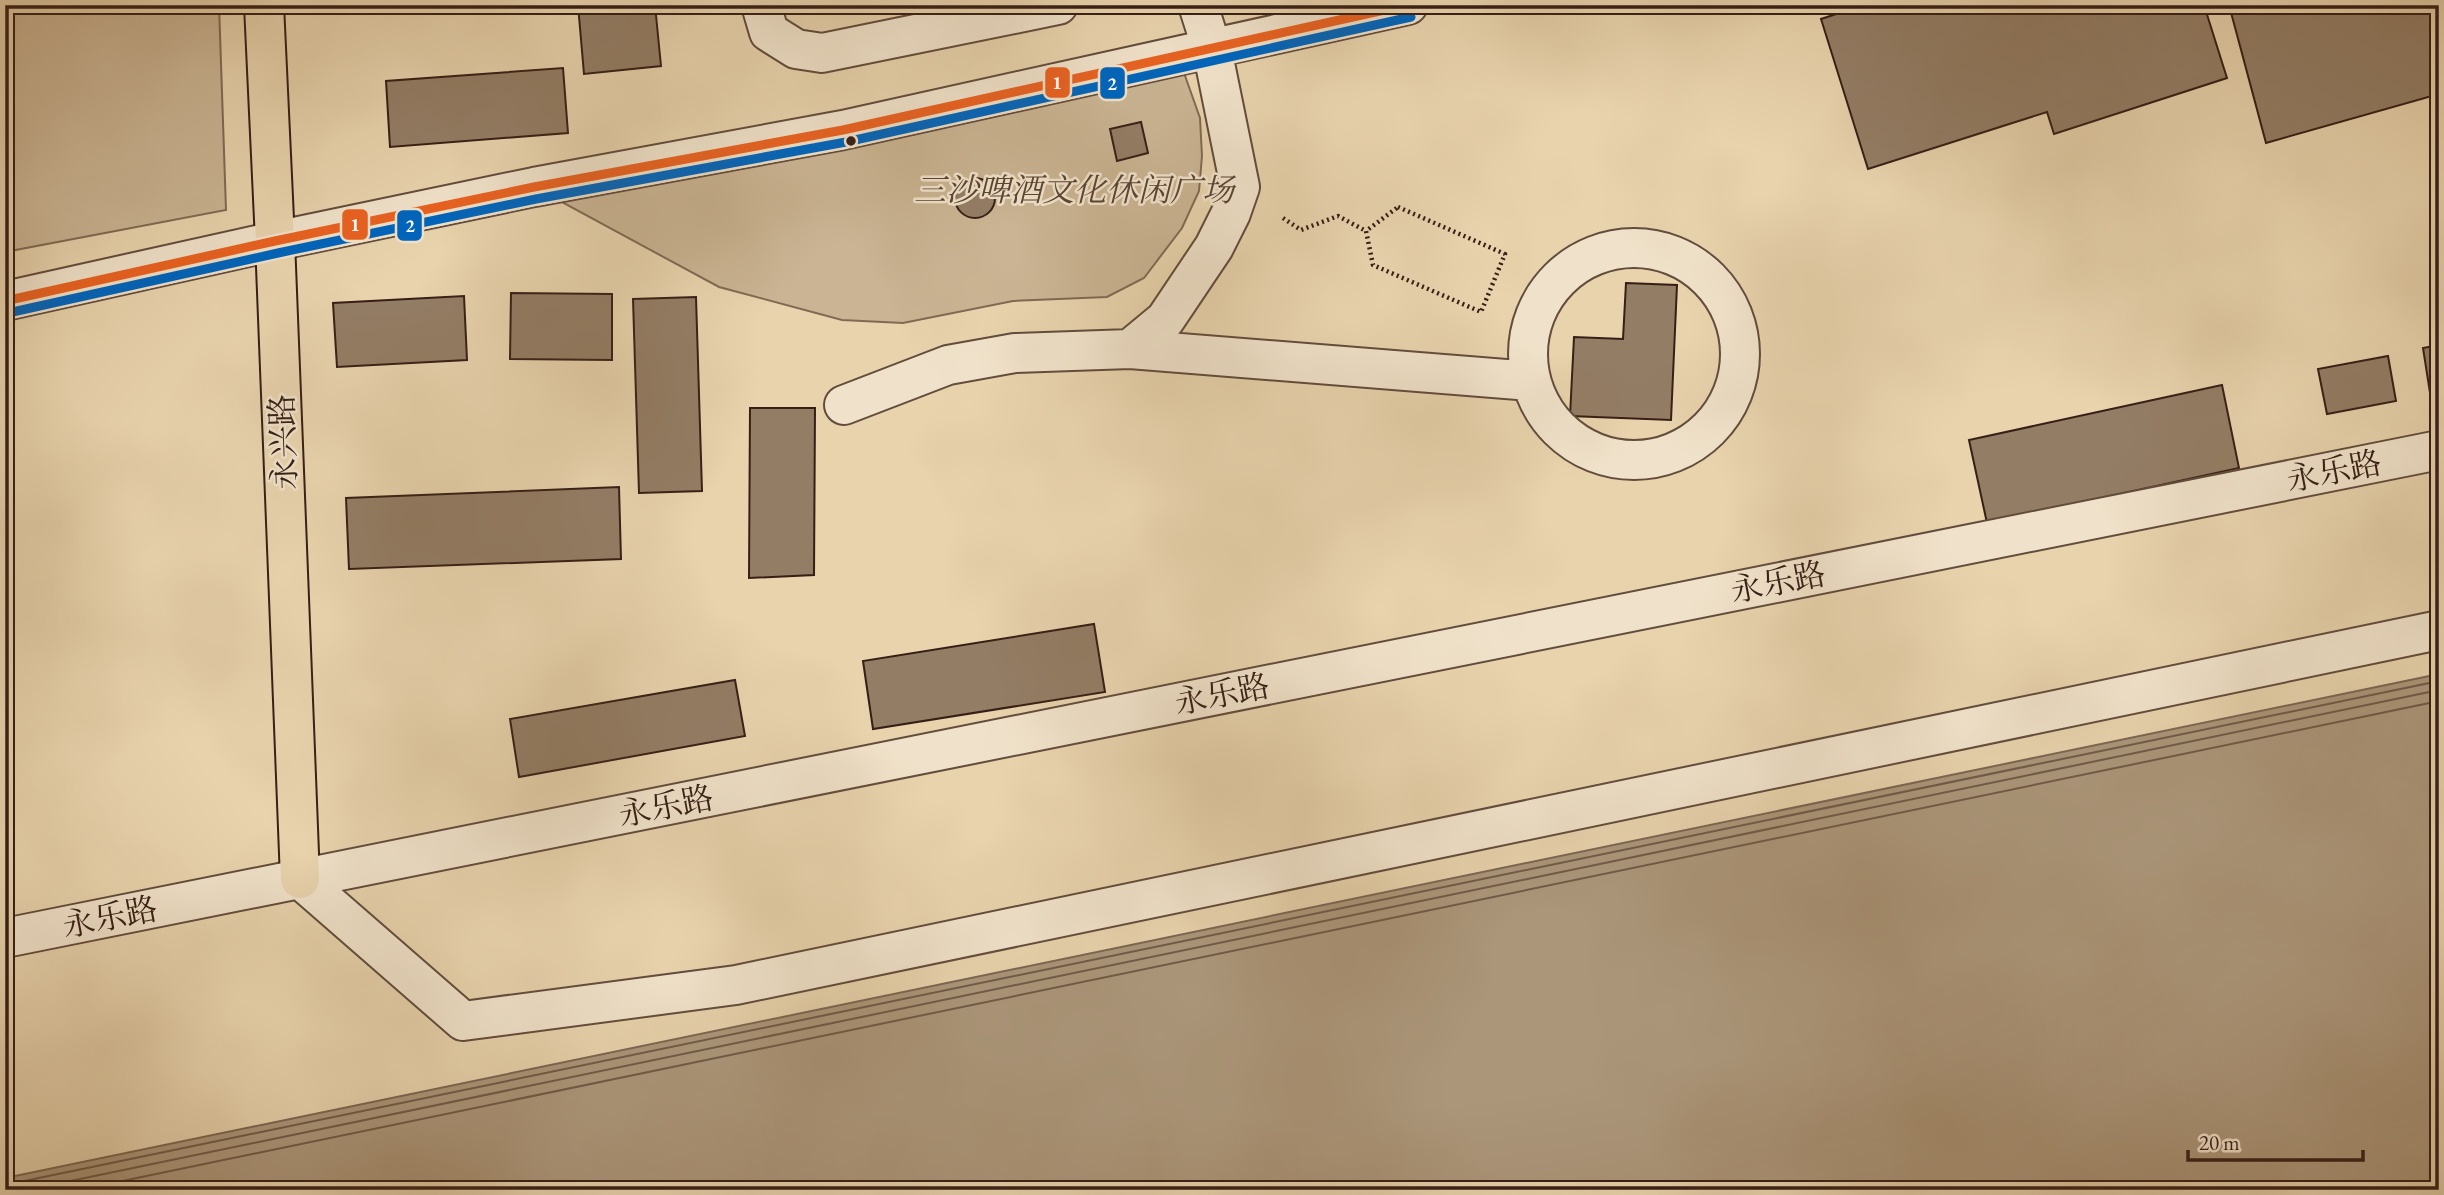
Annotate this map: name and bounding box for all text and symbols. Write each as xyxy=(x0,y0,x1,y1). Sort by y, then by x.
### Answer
line badge: 1 xyxy=(1044,66,1071,99)
line badge: 2 xyxy=(1099,66,1126,100)
text: 1 xyxy=(1052,70,1062,95)
text: 2 xyxy=(1107,71,1117,96)
unlabelled marker xyxy=(844,134,858,148)
park label: 三沙啤酒文化休闲广场 xyxy=(914,169,1237,211)
line badge: 1 xyxy=(341,208,369,241)
line badge: 2 xyxy=(396,209,423,242)
text: 1 xyxy=(350,212,360,237)
text: 2 xyxy=(405,213,415,238)
street label: 永兴路 xyxy=(260,393,306,491)
street label: 永乐路 xyxy=(2283,441,2385,501)
street label: 永乐路 xyxy=(1727,552,1829,612)
street label: 永乐路 xyxy=(1171,664,1273,724)
street label: 永乐路 xyxy=(615,776,717,836)
street label: 永乐路 xyxy=(59,887,161,947)
scale bar xyxy=(2188,1118,2364,1162)
text: 20 m xyxy=(2199,1129,2240,1156)

